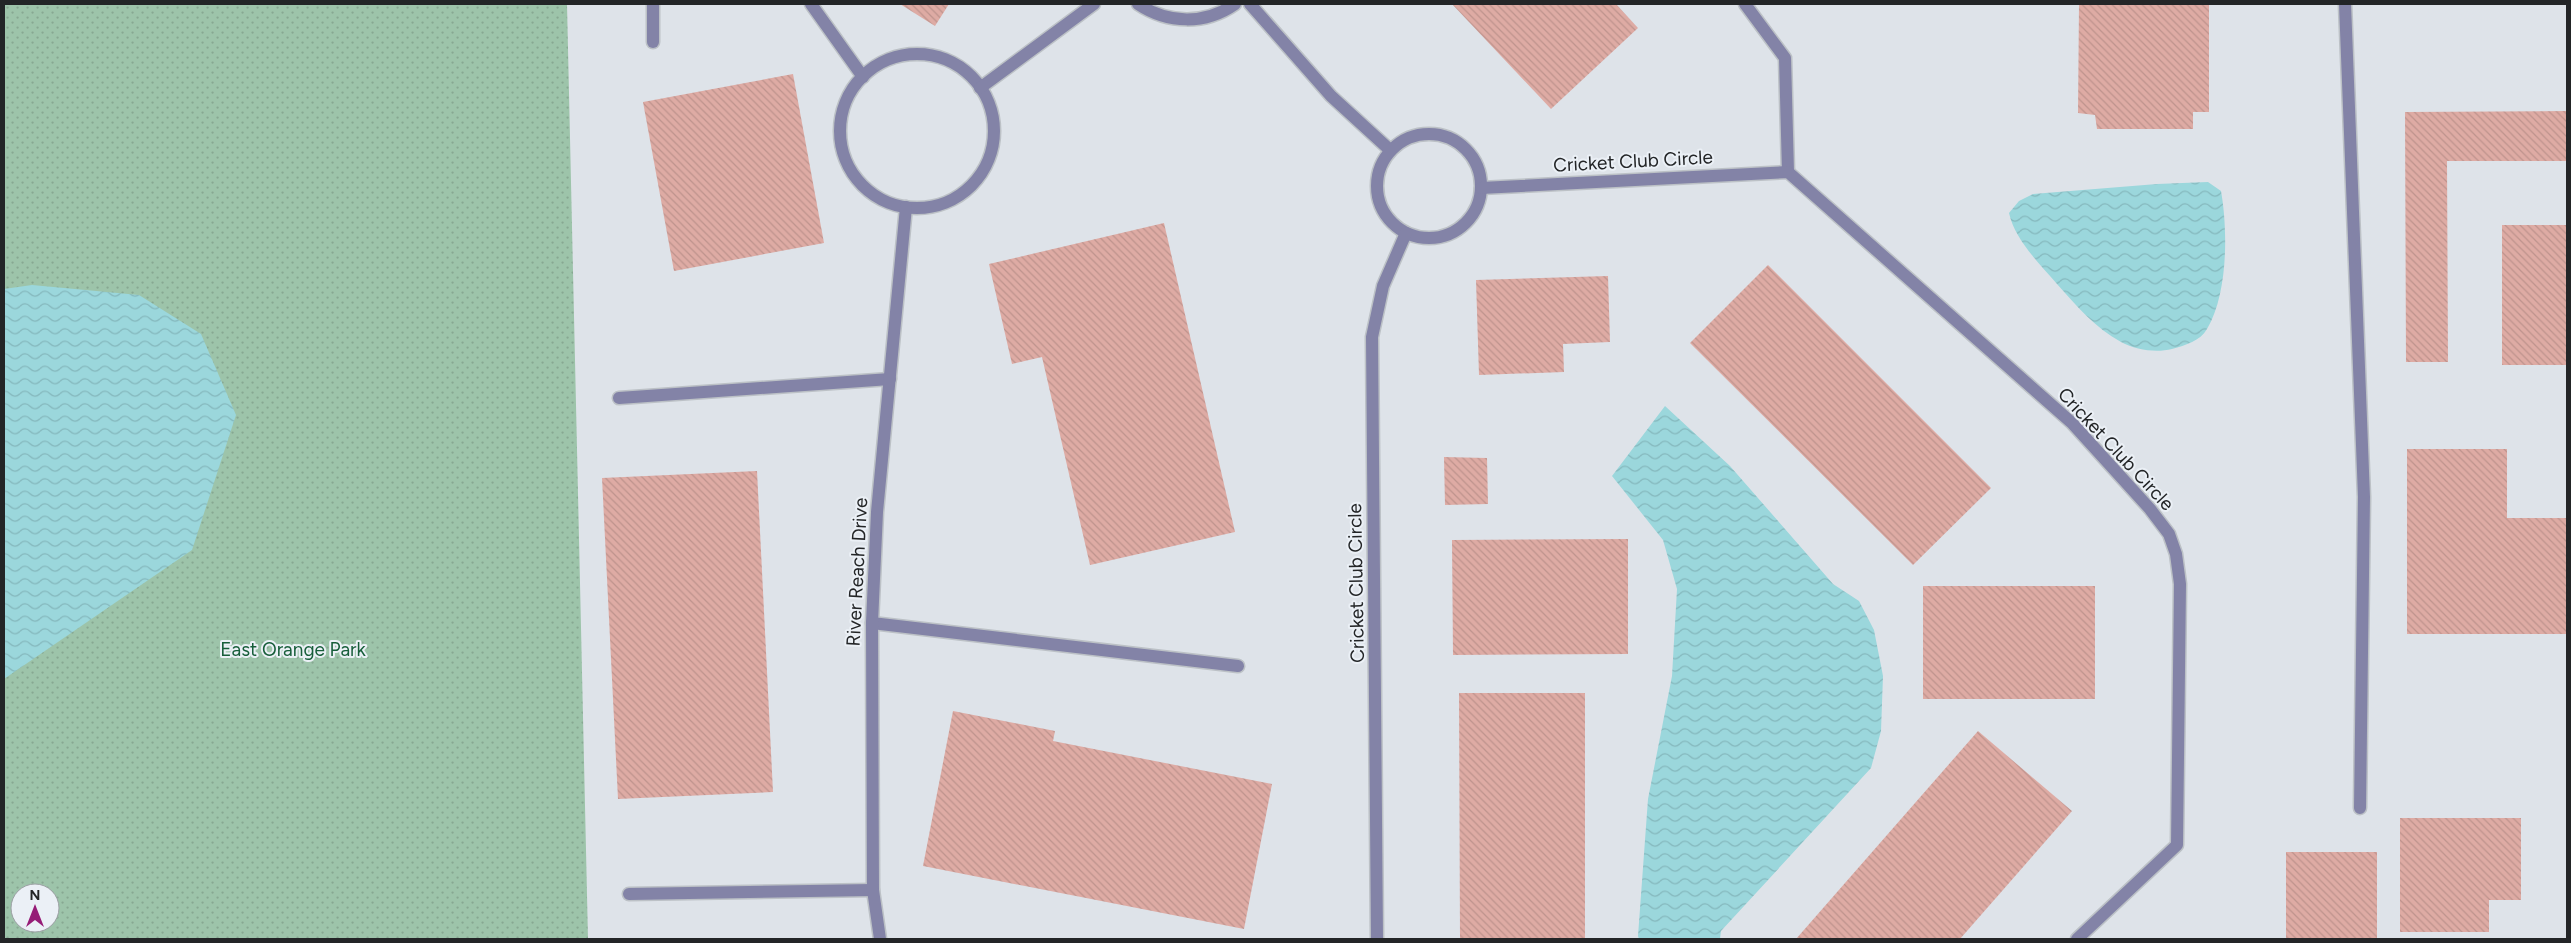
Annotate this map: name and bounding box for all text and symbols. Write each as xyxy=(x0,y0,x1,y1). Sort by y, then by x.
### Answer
street label: Cricket Club Circle xyxy=(1553,145,1713,177)
street label: Cricket Club Circle xyxy=(2053,383,2179,515)
street label: River Reach Drive xyxy=(842,497,872,647)
street label: Cricket Club Circle xyxy=(1343,503,1369,663)
park label: East Orange Park xyxy=(220,638,367,661)
north arrow xyxy=(10,883,60,933)
text: N xyxy=(30,887,40,904)

